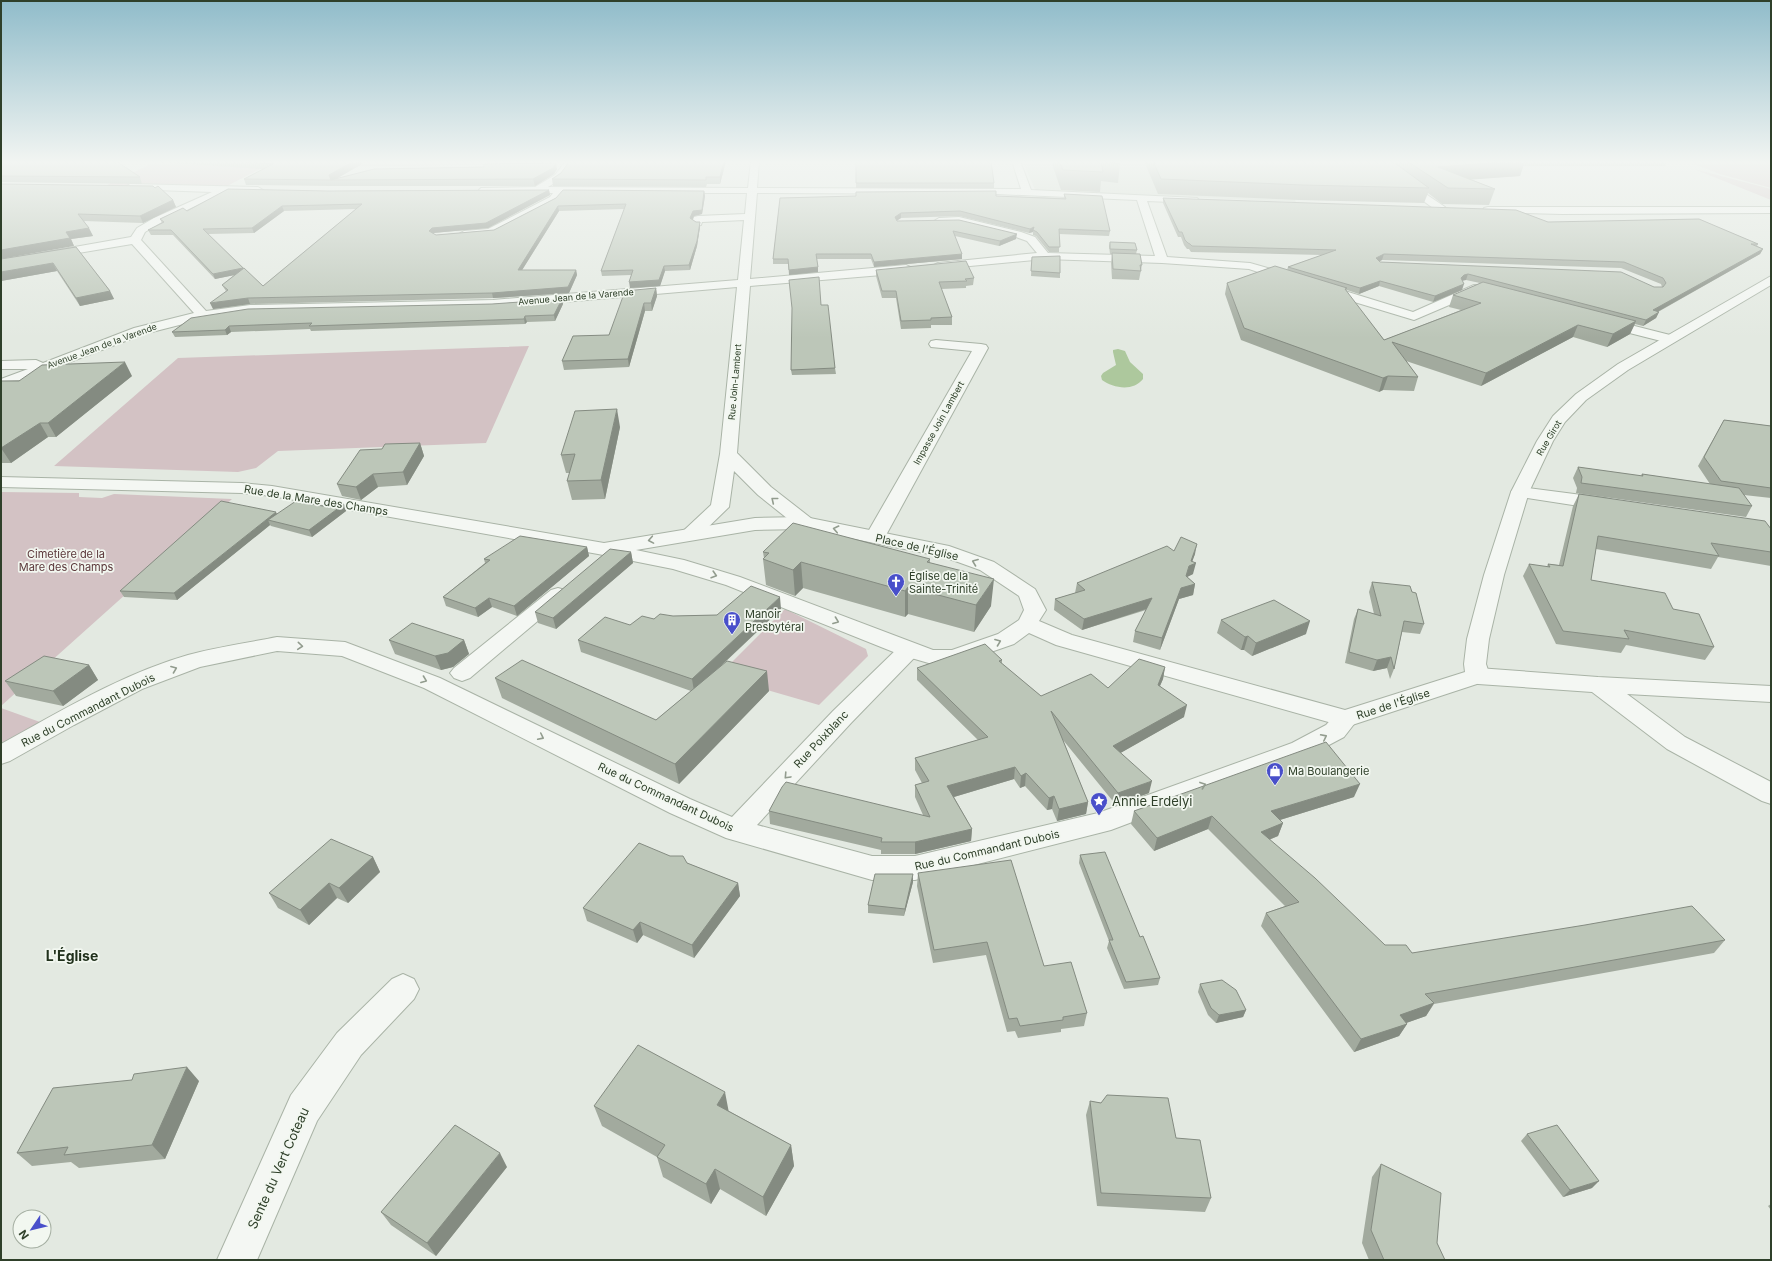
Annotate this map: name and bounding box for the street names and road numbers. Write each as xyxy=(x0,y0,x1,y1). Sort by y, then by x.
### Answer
street label: Avenue Jean de la Varende xyxy=(518,286,634,307)
street label: Avenue Jean de la Varende xyxy=(45,321,158,371)
street label: Rue Join-Lambert xyxy=(726,343,743,420)
street label: Impasse Join Lambert xyxy=(911,379,966,467)
street label: Rue Girot xyxy=(1534,418,1563,457)
street label: Rue de la Mare des Champs xyxy=(243,482,389,518)
street label: Place de l'Église xyxy=(874,531,960,563)
street label: Rue du Commandant Dubois xyxy=(19,670,157,750)
street label: Rue de l'Église xyxy=(1355,686,1431,722)
street label: Rue Poixblanc xyxy=(791,707,851,771)
street label: Rue du Commandant Dubois xyxy=(596,759,736,835)
street label: Rue du Commandant Dubois xyxy=(913,826,1061,874)
street label: Sente du Vert Coteau xyxy=(244,1105,312,1231)

